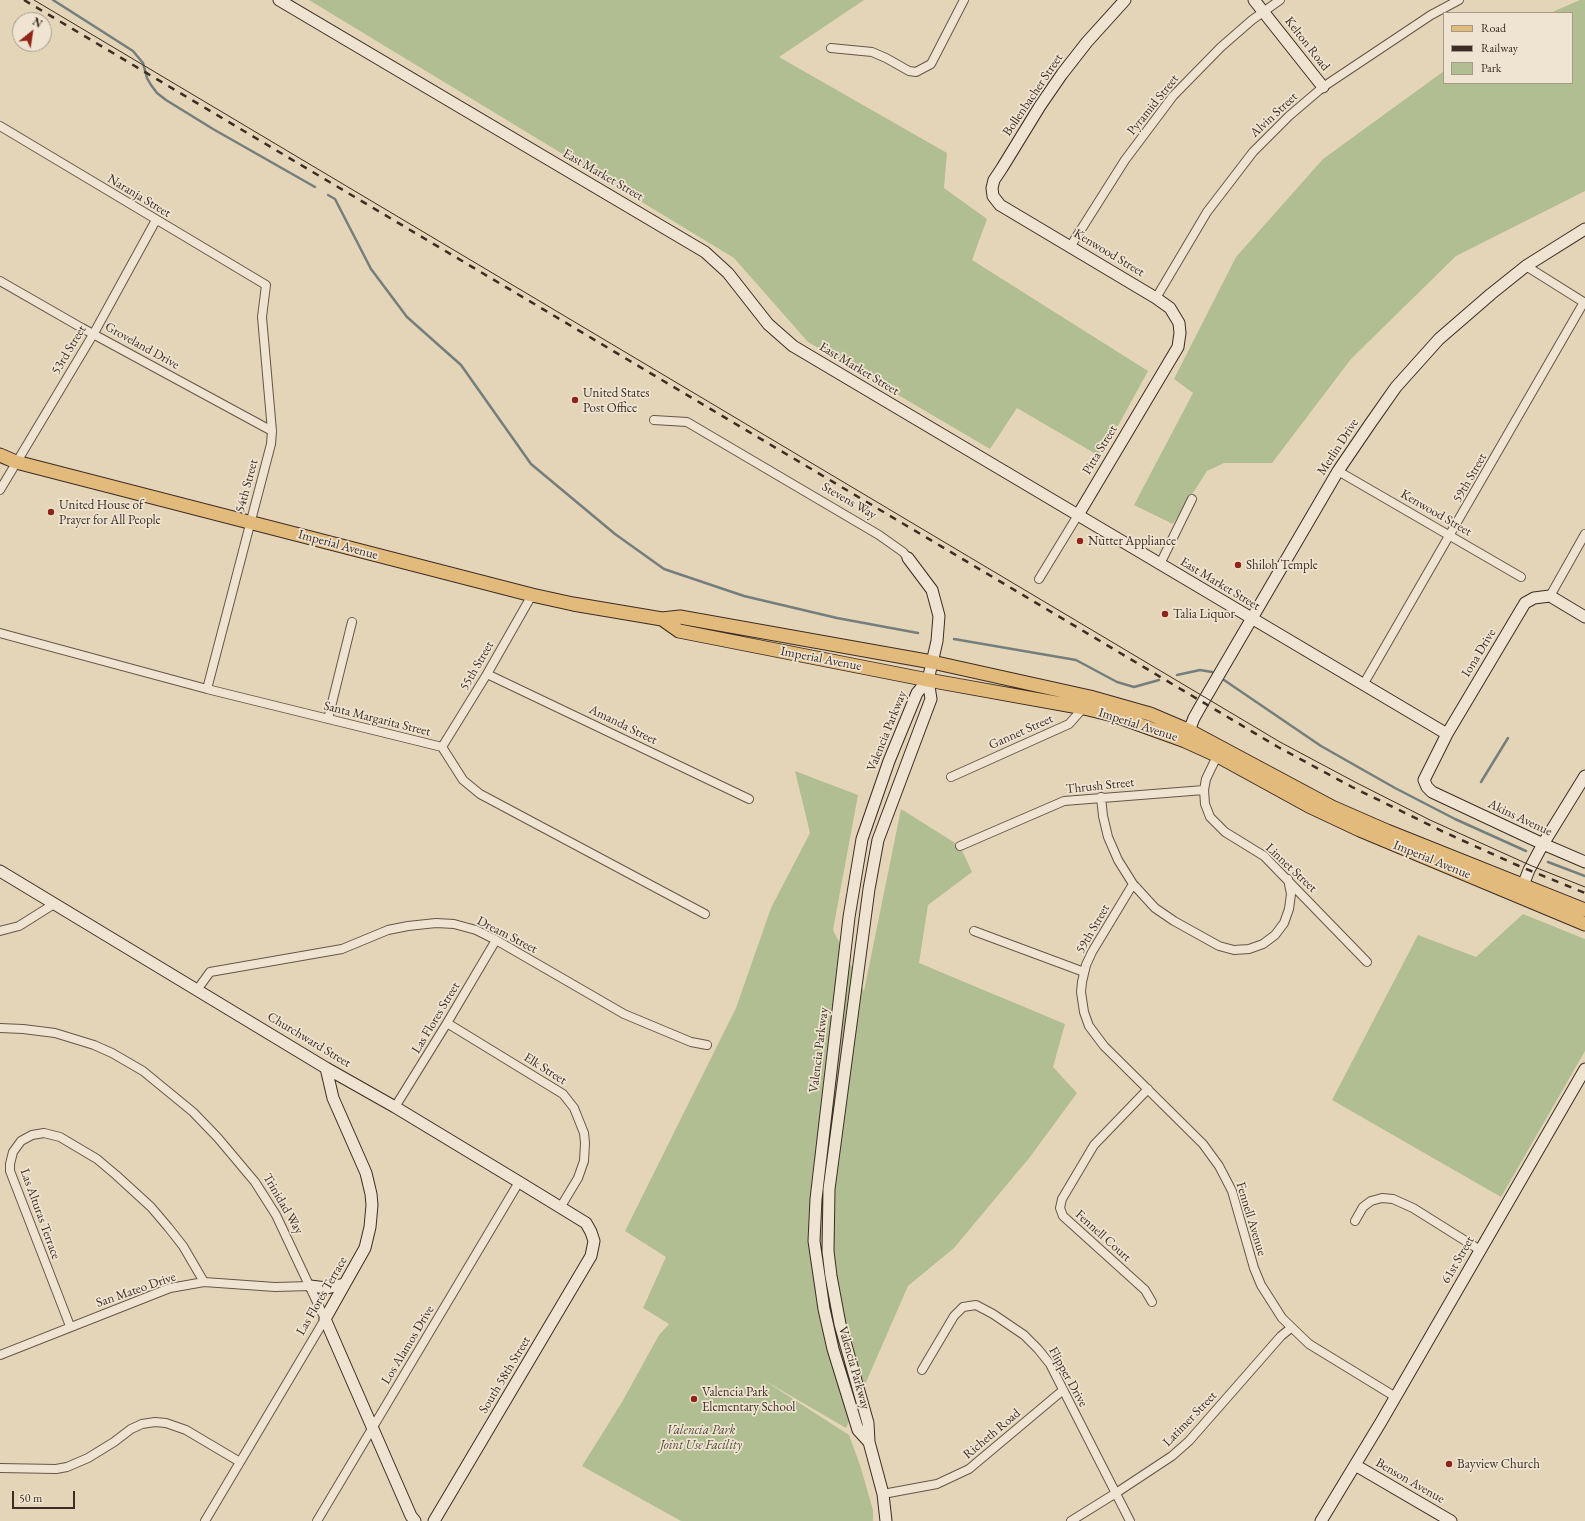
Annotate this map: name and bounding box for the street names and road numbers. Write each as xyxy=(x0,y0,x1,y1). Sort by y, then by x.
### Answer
street label: Kelton Road xyxy=(1281,14,1333,74)
street label: Bollenbacher Street xyxy=(1000,51,1066,139)
street label: Pyramid Street xyxy=(1124,72,1182,138)
street label: Alvin Street xyxy=(1247,89,1301,141)
street label: East Market Street xyxy=(560,146,646,204)
street label: Naranja Street xyxy=(104,171,174,221)
street label: Kenwood Street xyxy=(1071,226,1147,280)
street label: Groveland Drive xyxy=(102,319,182,373)
street label: 53rd Street xyxy=(48,323,90,377)
street label: East Market Street xyxy=(816,339,902,399)
street label: Merlin Drive xyxy=(1314,416,1362,478)
street label: Pitta Street xyxy=(1079,422,1121,478)
street label: 59th Street xyxy=(1450,451,1490,505)
street label: 54th Street xyxy=(232,458,262,514)
street label: Stevens Way xyxy=(819,479,879,523)
street label: Kenwood Street xyxy=(1398,486,1474,540)
street label: Imperial Avenue xyxy=(296,527,380,563)
street label: East Market Street xyxy=(1177,554,1263,614)
street label: Iona Drive xyxy=(1459,626,1499,680)
street label: 55th Street xyxy=(457,639,497,693)
street label: Imperial Avenue xyxy=(779,644,863,674)
street label: Valencia Parkway xyxy=(864,688,910,774)
street label: Santa Margarita Street xyxy=(322,698,432,740)
street label: Amanda Street xyxy=(586,702,660,748)
street label: Imperial Avenue xyxy=(1097,705,1179,745)
street label: Gannet Street xyxy=(986,711,1056,753)
street label: Thrush Street xyxy=(1065,775,1135,797)
street label: Akins Avenue xyxy=(1485,796,1555,840)
street label: Imperial Avenue xyxy=(1391,837,1473,883)
street label: Linnet Street xyxy=(1262,840,1320,896)
street label: 59th Street xyxy=(1073,902,1113,956)
street label: Dream Street xyxy=(474,913,540,957)
street label: Las Flores Street xyxy=(409,979,463,1057)
street label: Valencia Parkway xyxy=(806,1007,832,1093)
street label: Churchward Street xyxy=(264,1009,354,1071)
street label: Elk Street xyxy=(521,1050,569,1088)
street label: Las Alturas Terrace xyxy=(16,1167,64,1261)
street label: Trinidad Way xyxy=(259,1171,307,1237)
street label: Fennell Avenue xyxy=(1232,1180,1270,1258)
street label: Fennell Court xyxy=(1072,1207,1134,1265)
street label: 61st Street xyxy=(1438,1234,1478,1286)
street label: Las Flores Terrace xyxy=(293,1254,351,1338)
street label: San Mateo Drive xyxy=(94,1269,178,1311)
street label: Los Alamos Drive xyxy=(378,1303,438,1387)
street label: Valencia Parkway xyxy=(835,1325,873,1411)
street label: South 58th Street xyxy=(476,1334,534,1416)
street label: Flipper Drive xyxy=(1045,1344,1091,1410)
street label: Latimer Street xyxy=(1160,1388,1220,1450)
street label: Richeth Road xyxy=(960,1405,1024,1463)
street label: Benson Avenue xyxy=(1373,1455,1447,1507)

